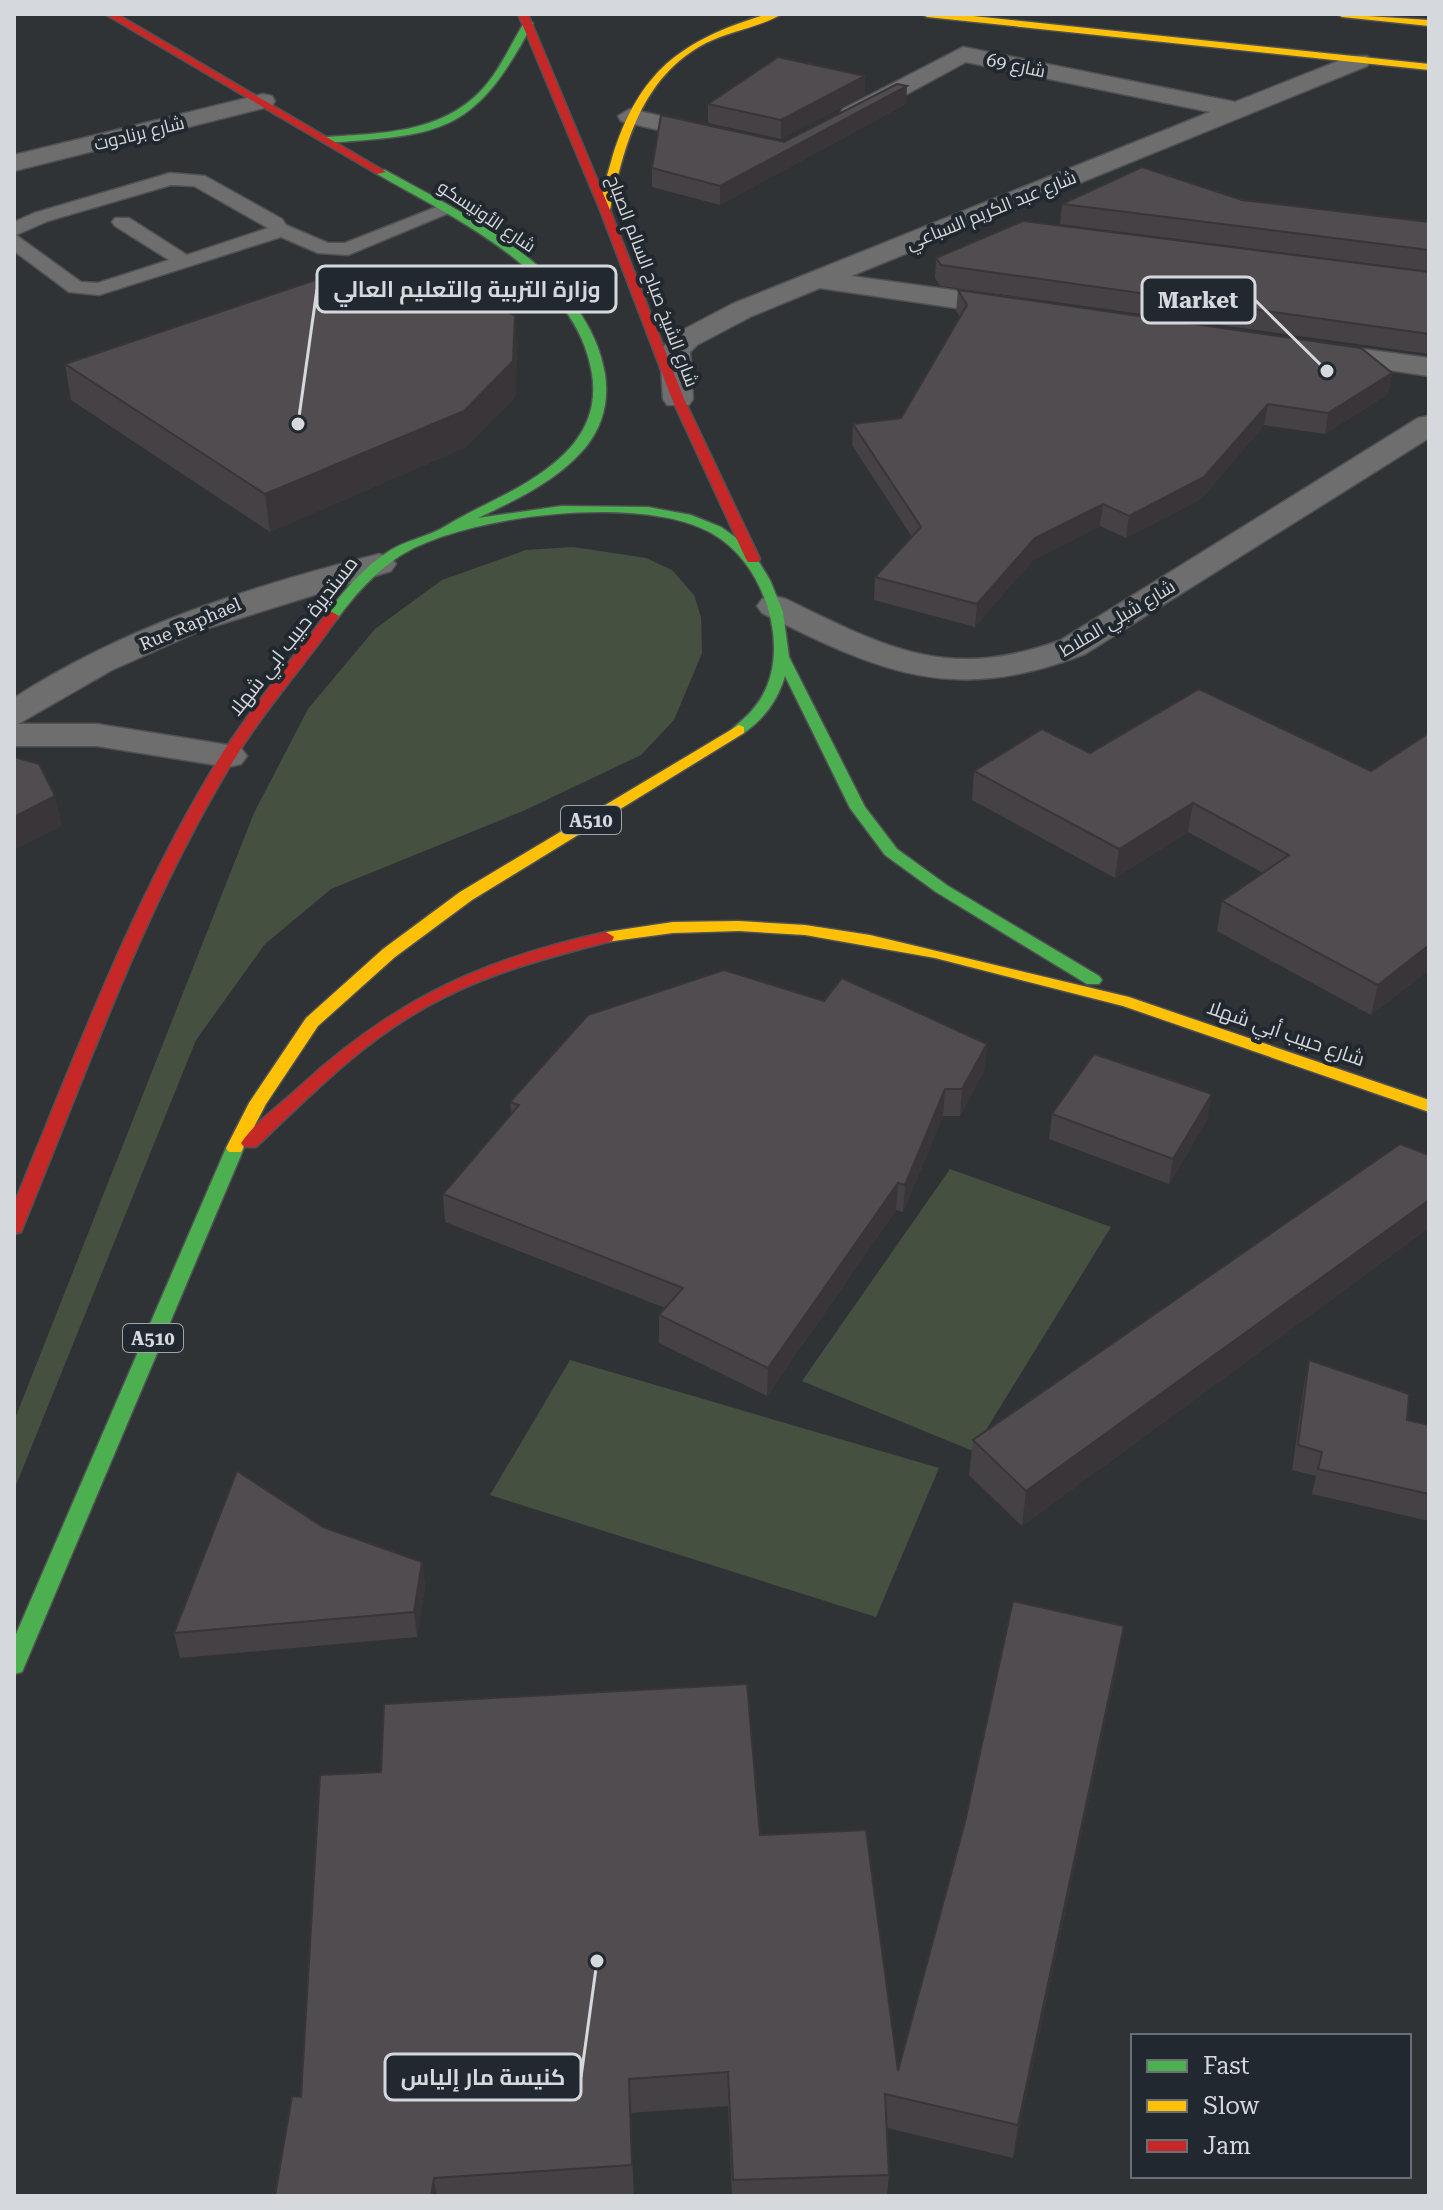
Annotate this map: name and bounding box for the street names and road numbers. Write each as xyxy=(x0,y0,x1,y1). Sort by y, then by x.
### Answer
street label: شارع 69 xyxy=(984,49,1047,83)
street label: شارع برنادوت xyxy=(92,112,187,156)
street label: شارع عبد الكريم السباعي xyxy=(903,166,1081,257)
street label: شارع الشيخ صباح السالم الصباح xyxy=(601,173,703,390)
street label: شارع الأونيسكو xyxy=(433,176,540,258)
street label: مستديرة حبيب ابي شهلا xyxy=(223,552,366,723)
street label: شارع شبلي الملاط xyxy=(1056,575,1181,664)
street label: Rue Raphael xyxy=(136,593,244,655)
road number: A510 xyxy=(561,806,621,834)
street label: شارع حبيب أبي شهلا xyxy=(1203,995,1368,1075)
road number: A510 xyxy=(123,1324,183,1352)

